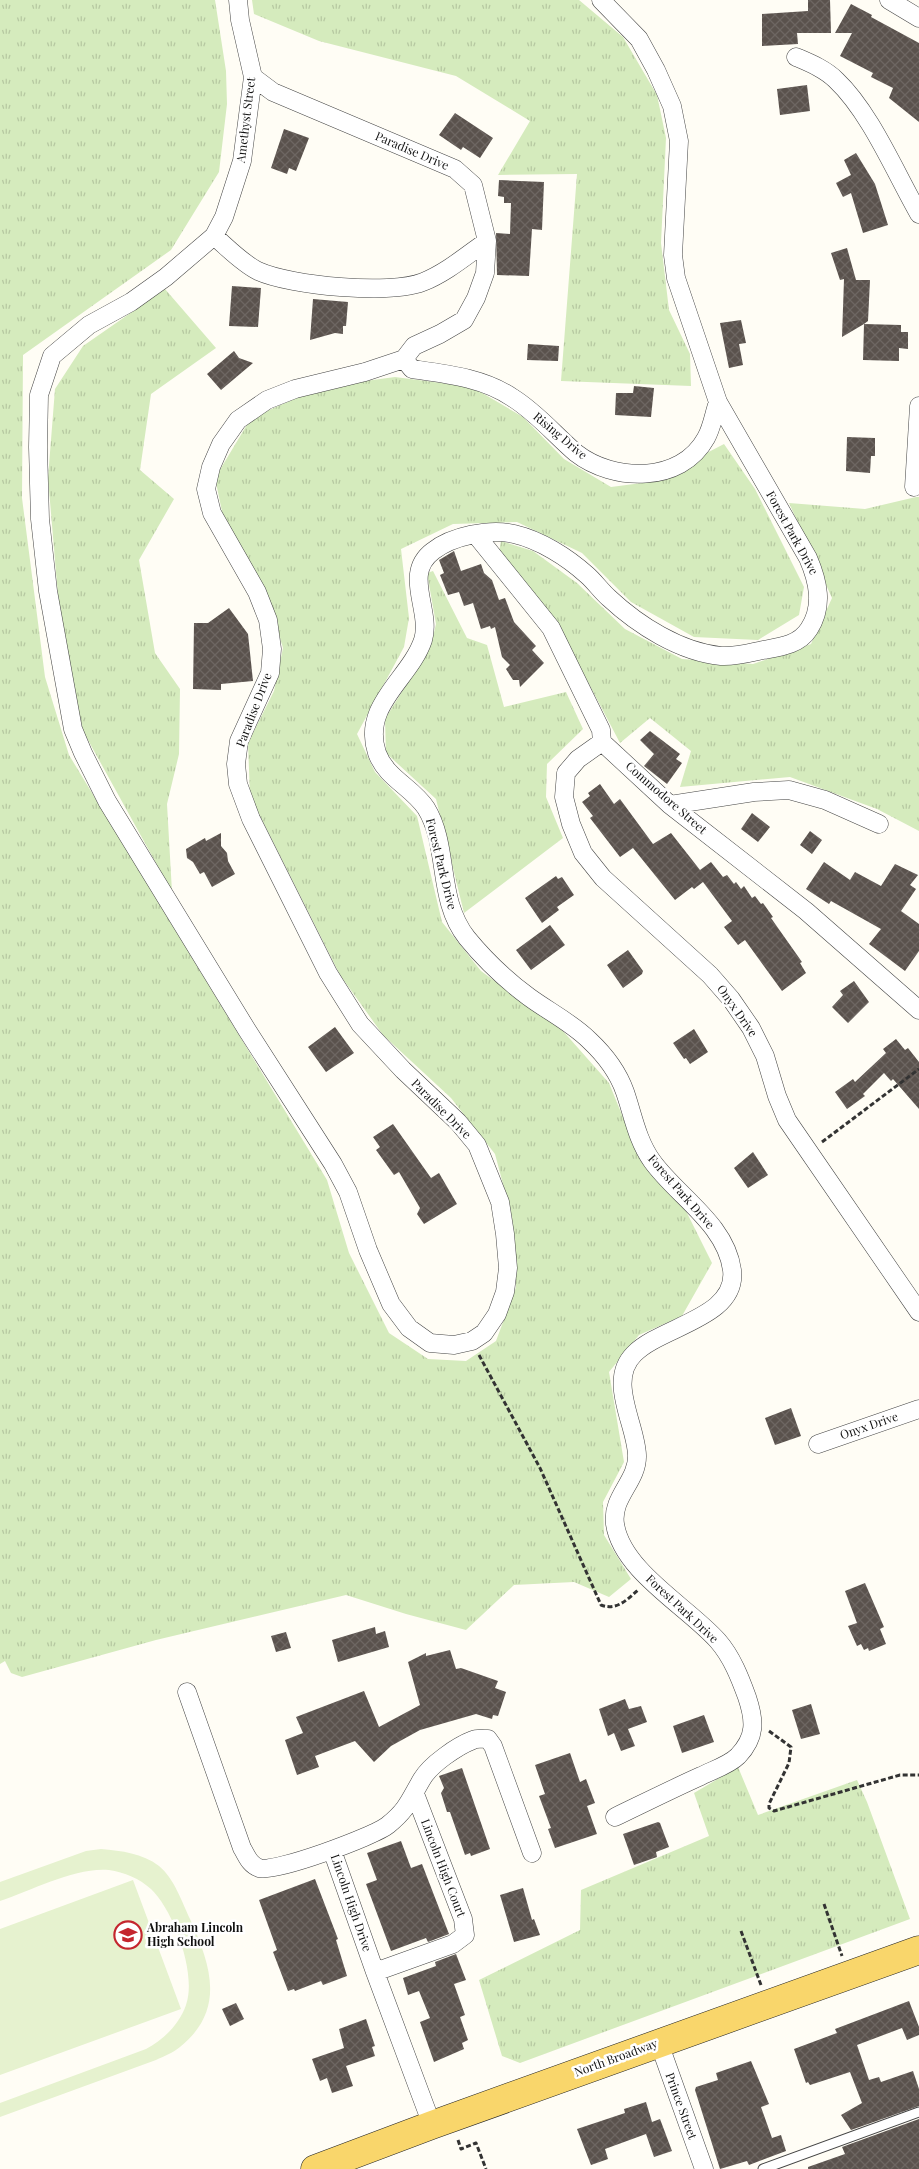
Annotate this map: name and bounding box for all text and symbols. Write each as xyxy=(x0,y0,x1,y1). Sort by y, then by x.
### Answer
street label: Amethyst Street xyxy=(232,75,258,165)
street label: Paradise Drive xyxy=(373,127,452,173)
street label: Rising Drive xyxy=(530,408,591,463)
street label: Forest Park Drive xyxy=(763,488,823,577)
street label: Paradise Drive xyxy=(232,670,275,749)
street label: Commodore Street xyxy=(623,758,711,837)
street label: Forest Park Drive xyxy=(423,816,461,911)
street label: Onyx Drive xyxy=(714,981,762,1040)
street label: Paradise Drive xyxy=(408,1075,475,1142)
street label: Forest Park Drive xyxy=(645,1151,718,1232)
street label: Onyx Drive xyxy=(837,1408,900,1442)
street label: Forest Park Drive xyxy=(643,1571,722,1646)
street label: Lincoln High Court xyxy=(418,1816,470,1920)
street label: Lincoln High Drive xyxy=(328,1852,376,1953)
place label: Abraham Lincoln High School xyxy=(146,1919,244,1949)
school or university icon: Abraham Lincoln High School xyxy=(113,1920,143,1950)
street label: North Broadway xyxy=(572,2035,660,2080)
street label: Prince Street xyxy=(662,2070,702,2142)

